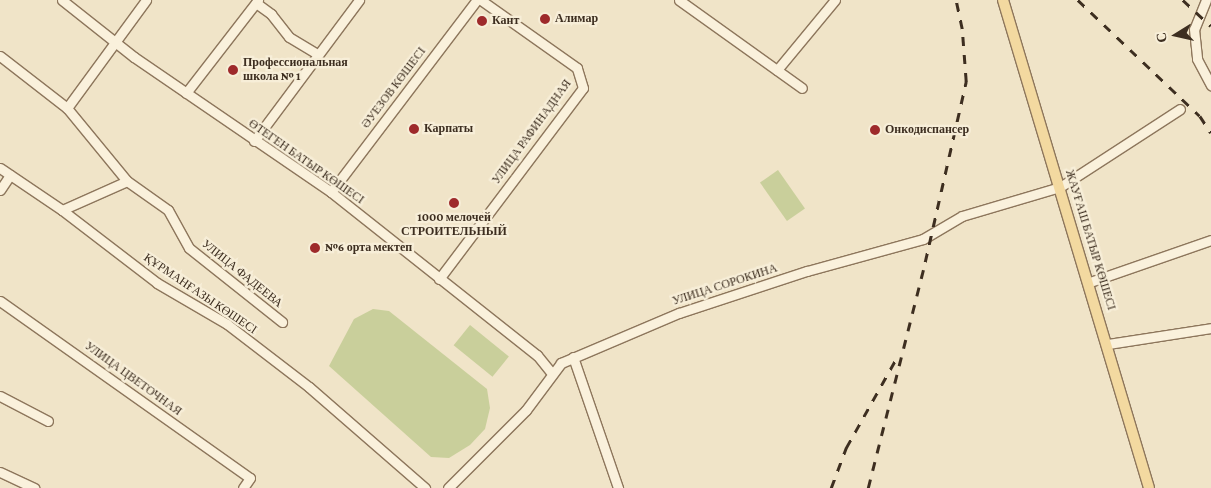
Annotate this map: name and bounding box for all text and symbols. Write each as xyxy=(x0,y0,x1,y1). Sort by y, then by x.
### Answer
north arrow xyxy=(1151,10,1201,60)
place label: Алимар xyxy=(555,12,598,26)
marker: Алимар xyxy=(539,13,551,25)
place label: Кант xyxy=(492,14,519,28)
marker: Кант xyxy=(476,15,488,27)
text: С xyxy=(1152,31,1170,44)
street label: ӘУЕЗОВ КӨШЕСІ xyxy=(359,45,429,131)
place label: Профессиональная школа № 1 xyxy=(243,56,348,84)
marker: Профессиональная школа № 1 xyxy=(227,64,239,76)
street label: УЛИЦА РАФИНАДНАЯ xyxy=(489,77,575,187)
street label: ӨТЕГЕН БАТЫР КӨШЕСІ xyxy=(245,117,367,207)
place label: Карпаты xyxy=(424,122,473,136)
marker: Карпаты xyxy=(408,123,420,135)
place label: Онкодиспансер xyxy=(885,123,969,137)
marker: Онкодиспансер xyxy=(869,124,881,136)
street label: ЖАУҒАШ БАТЫР КӨШЕСІ xyxy=(1062,168,1118,312)
marker: 1000 мелочей СТРОИТЕЛЬНЫЙ xyxy=(448,197,460,209)
place label: 1000 мелочей СТРОИТЕЛЬНЫЙ xyxy=(401,211,507,239)
street label: УЛИЦА ФАДЕЕВА xyxy=(199,237,285,311)
place label: №6 орта мектеп xyxy=(325,241,412,255)
marker: №6 орта мектеп xyxy=(309,242,321,254)
street label: ҚҰРМАНҒАЗЫ КӨШЕСІ xyxy=(141,251,259,337)
street label: УЛИЦА СОРОКИНА xyxy=(671,261,779,309)
street label: УЛИЦА ЦВЕТОЧНАЯ xyxy=(82,339,184,419)

